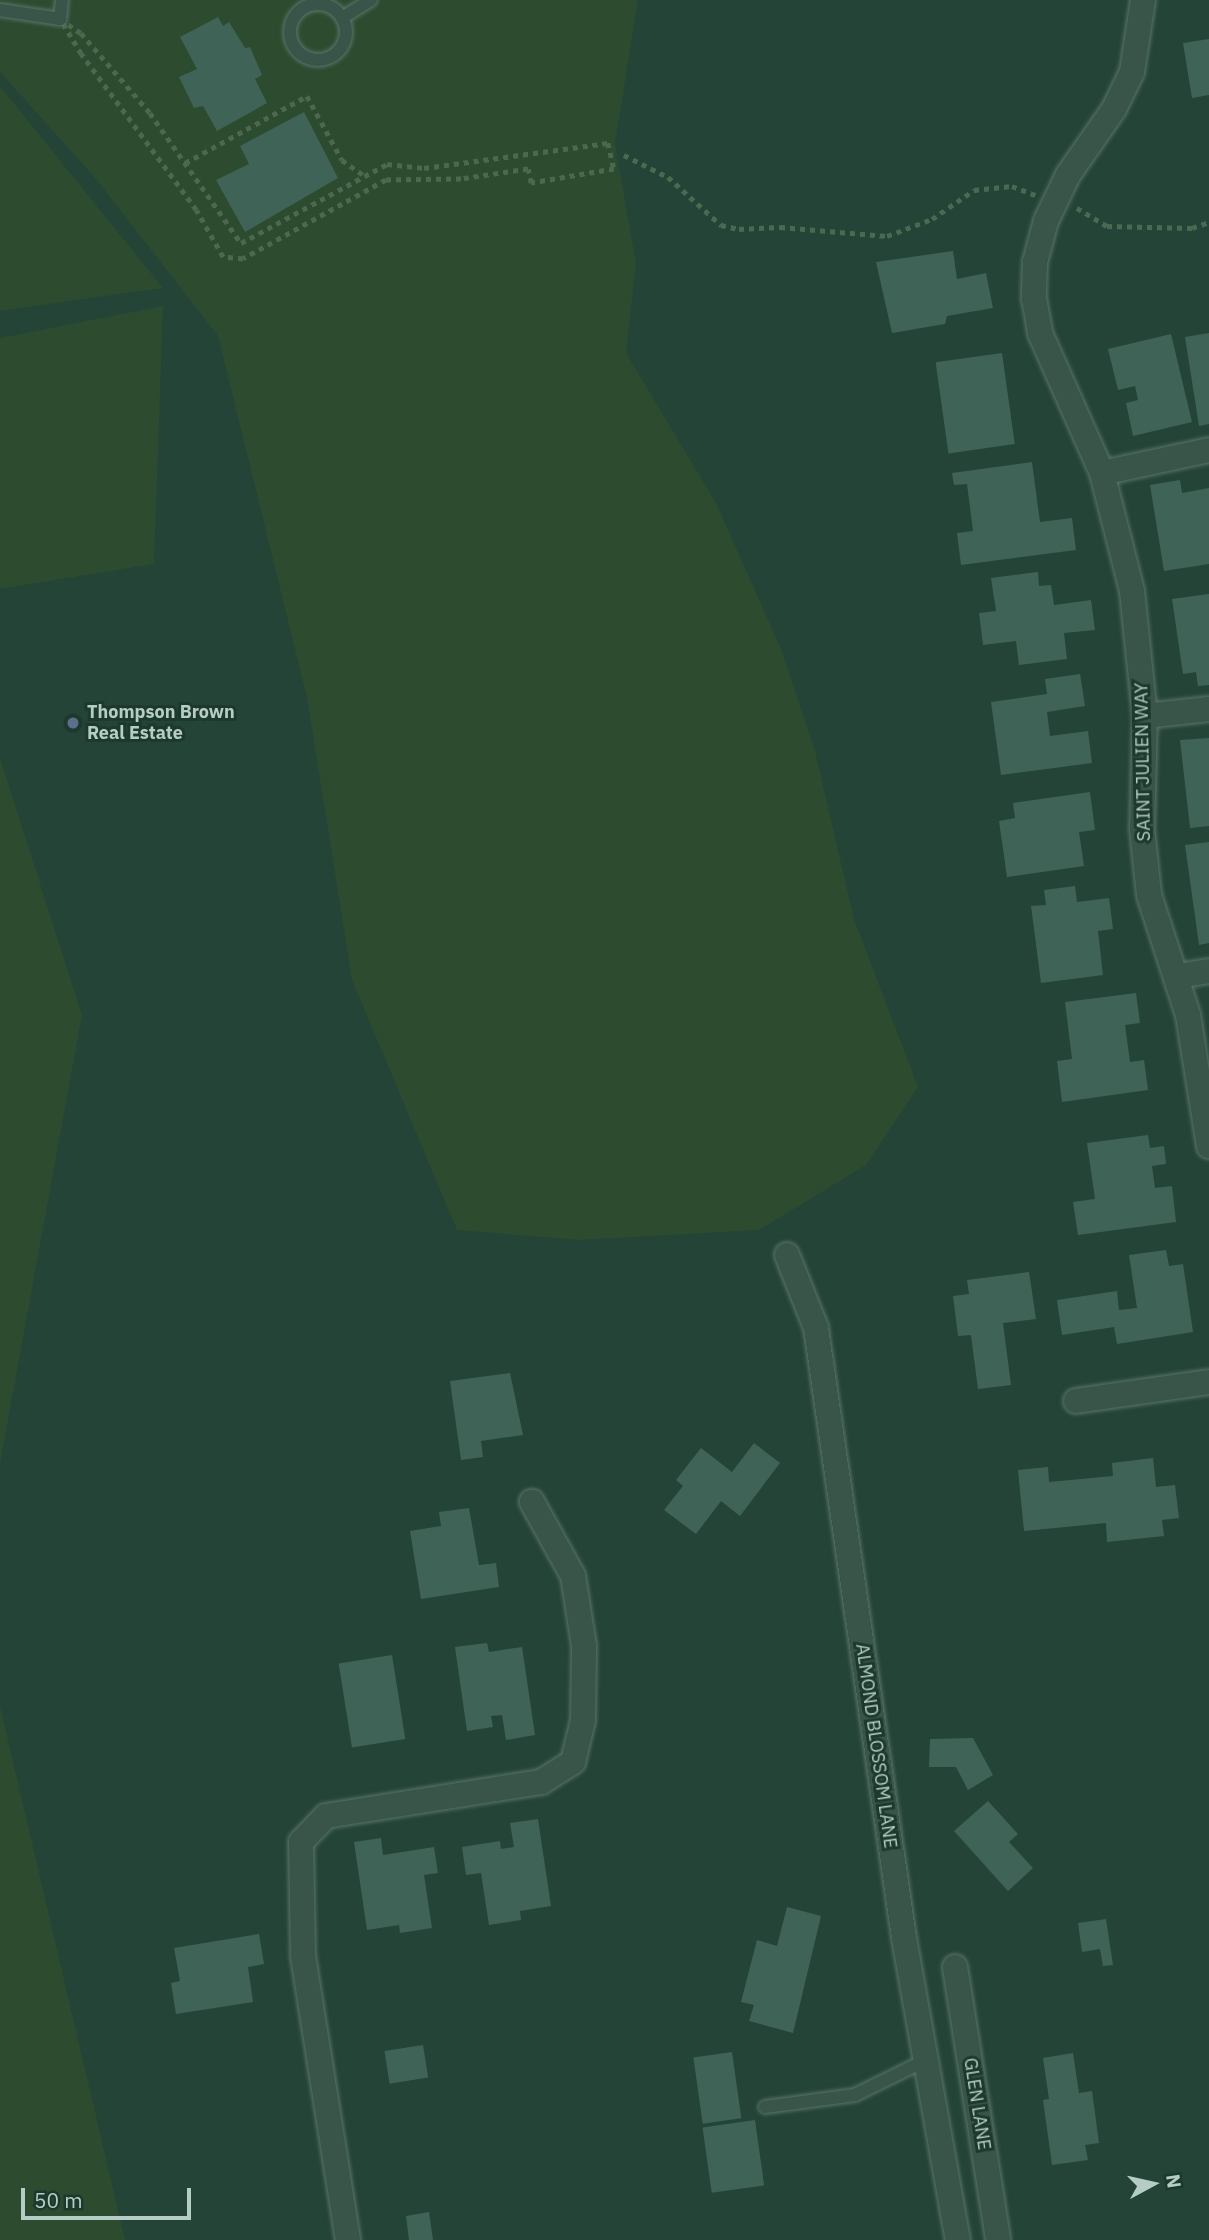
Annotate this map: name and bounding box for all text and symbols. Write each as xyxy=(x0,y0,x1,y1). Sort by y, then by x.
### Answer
street label: SAINT JULIEN WAY xyxy=(1131,682,1155,842)
place label: Thompson Brown Real Estate xyxy=(87,702,235,744)
marker: Thompson Brown Real Estate xyxy=(65,715,81,731)
street label: ALMOND BLOSSOM LANE xyxy=(851,1642,901,1850)
street label: GLEN LANE xyxy=(959,2056,995,2152)
north arrow xyxy=(1118,2149,1188,2219)
text: N xyxy=(1161,2173,1187,2190)
scale bar xyxy=(24,2174,194,2218)
text: 50 m xyxy=(34,2186,83,2214)

